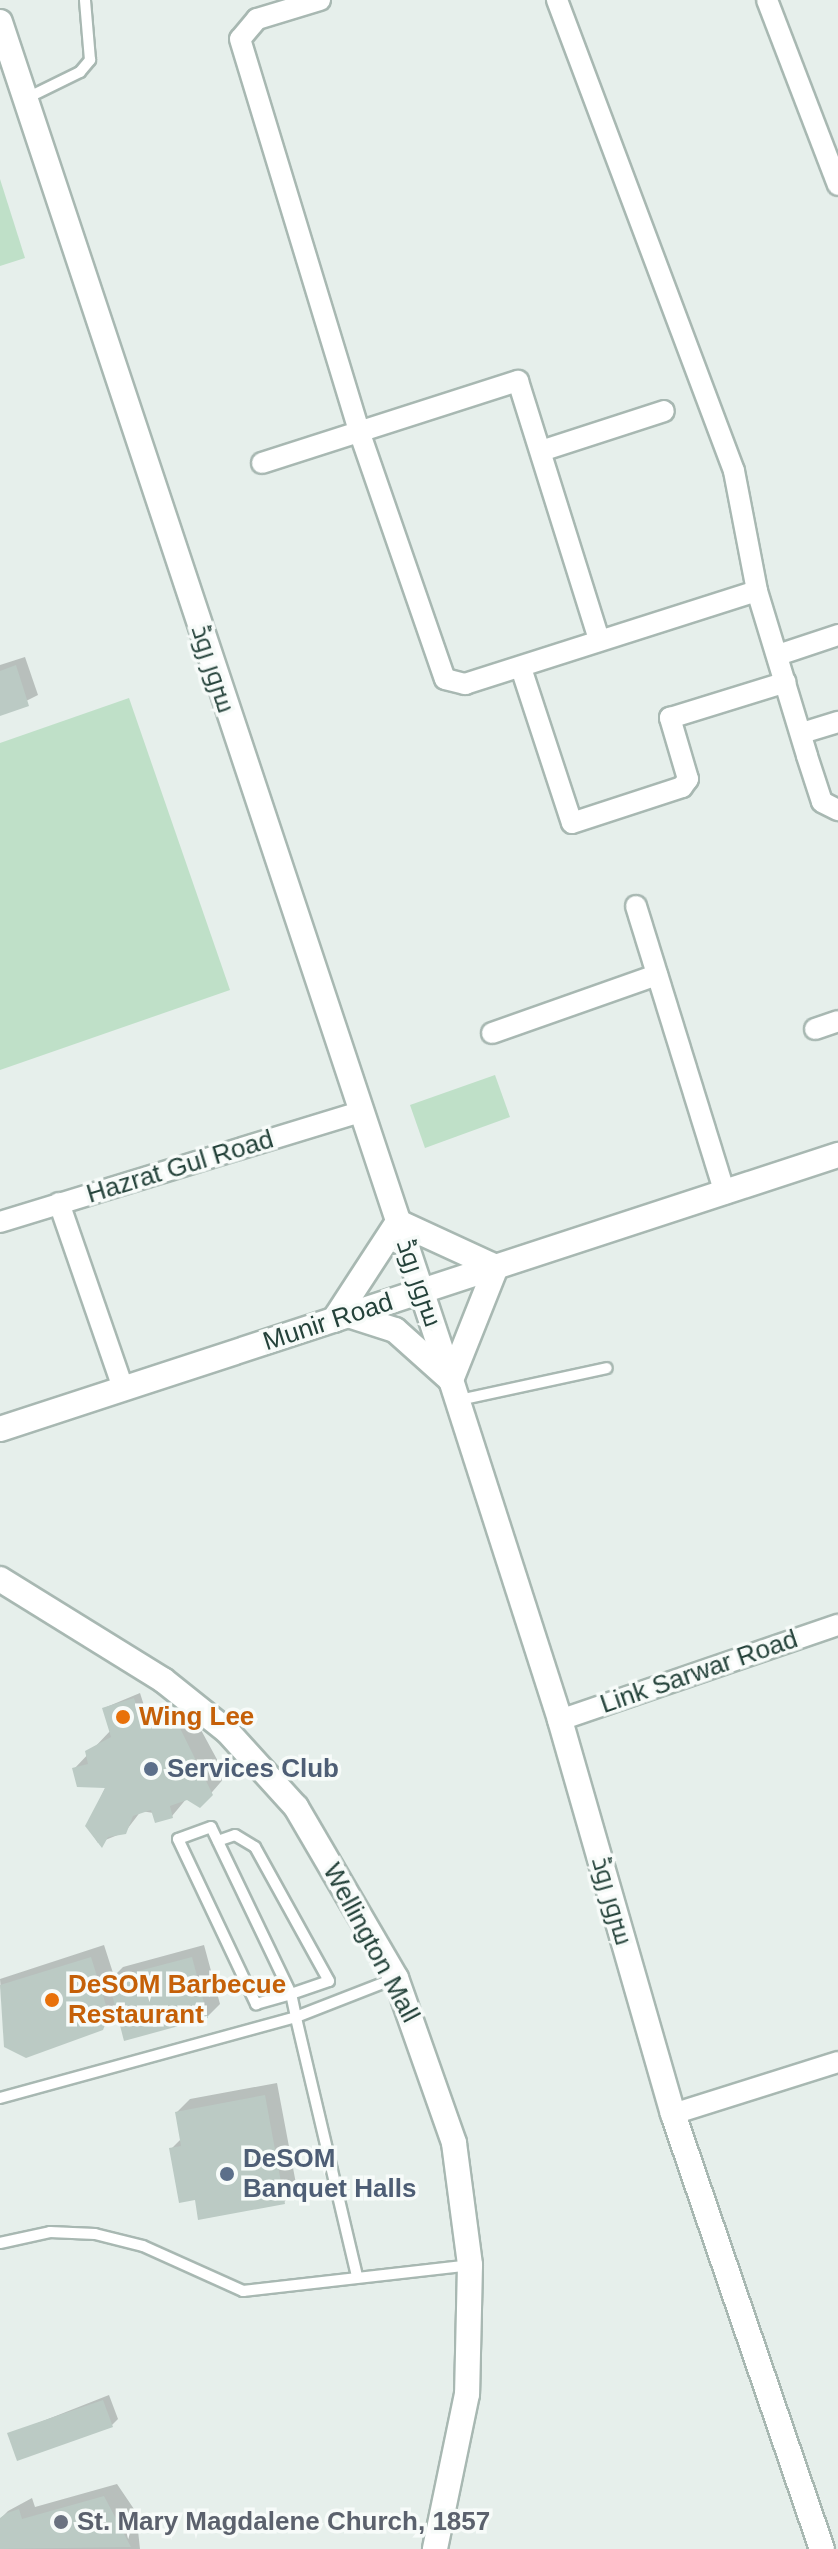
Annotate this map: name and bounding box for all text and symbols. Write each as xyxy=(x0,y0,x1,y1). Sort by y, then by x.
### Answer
street label: سرور روڈ xyxy=(184,621,242,717)
street label: Hazrat Gul Road xyxy=(83,1124,277,1210)
street label: سرور روڈ xyxy=(389,1235,449,1331)
street label: Munir Road xyxy=(259,1286,397,1358)
street label: Link Sarwar Road xyxy=(596,1624,802,1720)
place label: Wing Lee xyxy=(139,1701,254,1733)
marker: Wing Lee xyxy=(114,1708,132,1726)
place label: Services Club xyxy=(167,1753,339,1785)
marker: Services Club xyxy=(142,1760,160,1778)
street label: سرور روڈ xyxy=(585,1853,639,1949)
street label: Wellington Mall xyxy=(316,1858,426,2028)
place label: DeSOM Barbecue Restaurant xyxy=(68,1969,286,2030)
marker: DeSOM Barbecue Restaurant xyxy=(43,1991,61,2009)
place label: DeSOM Banquet Halls xyxy=(243,2143,416,2204)
marker: DeSOM Banquet Halls xyxy=(218,2165,236,2183)
place label: St. Mary Magdalene Church, 1857 xyxy=(77,2506,490,2538)
marker: St. Mary Magdalene Church, 1857 xyxy=(52,2513,70,2531)

